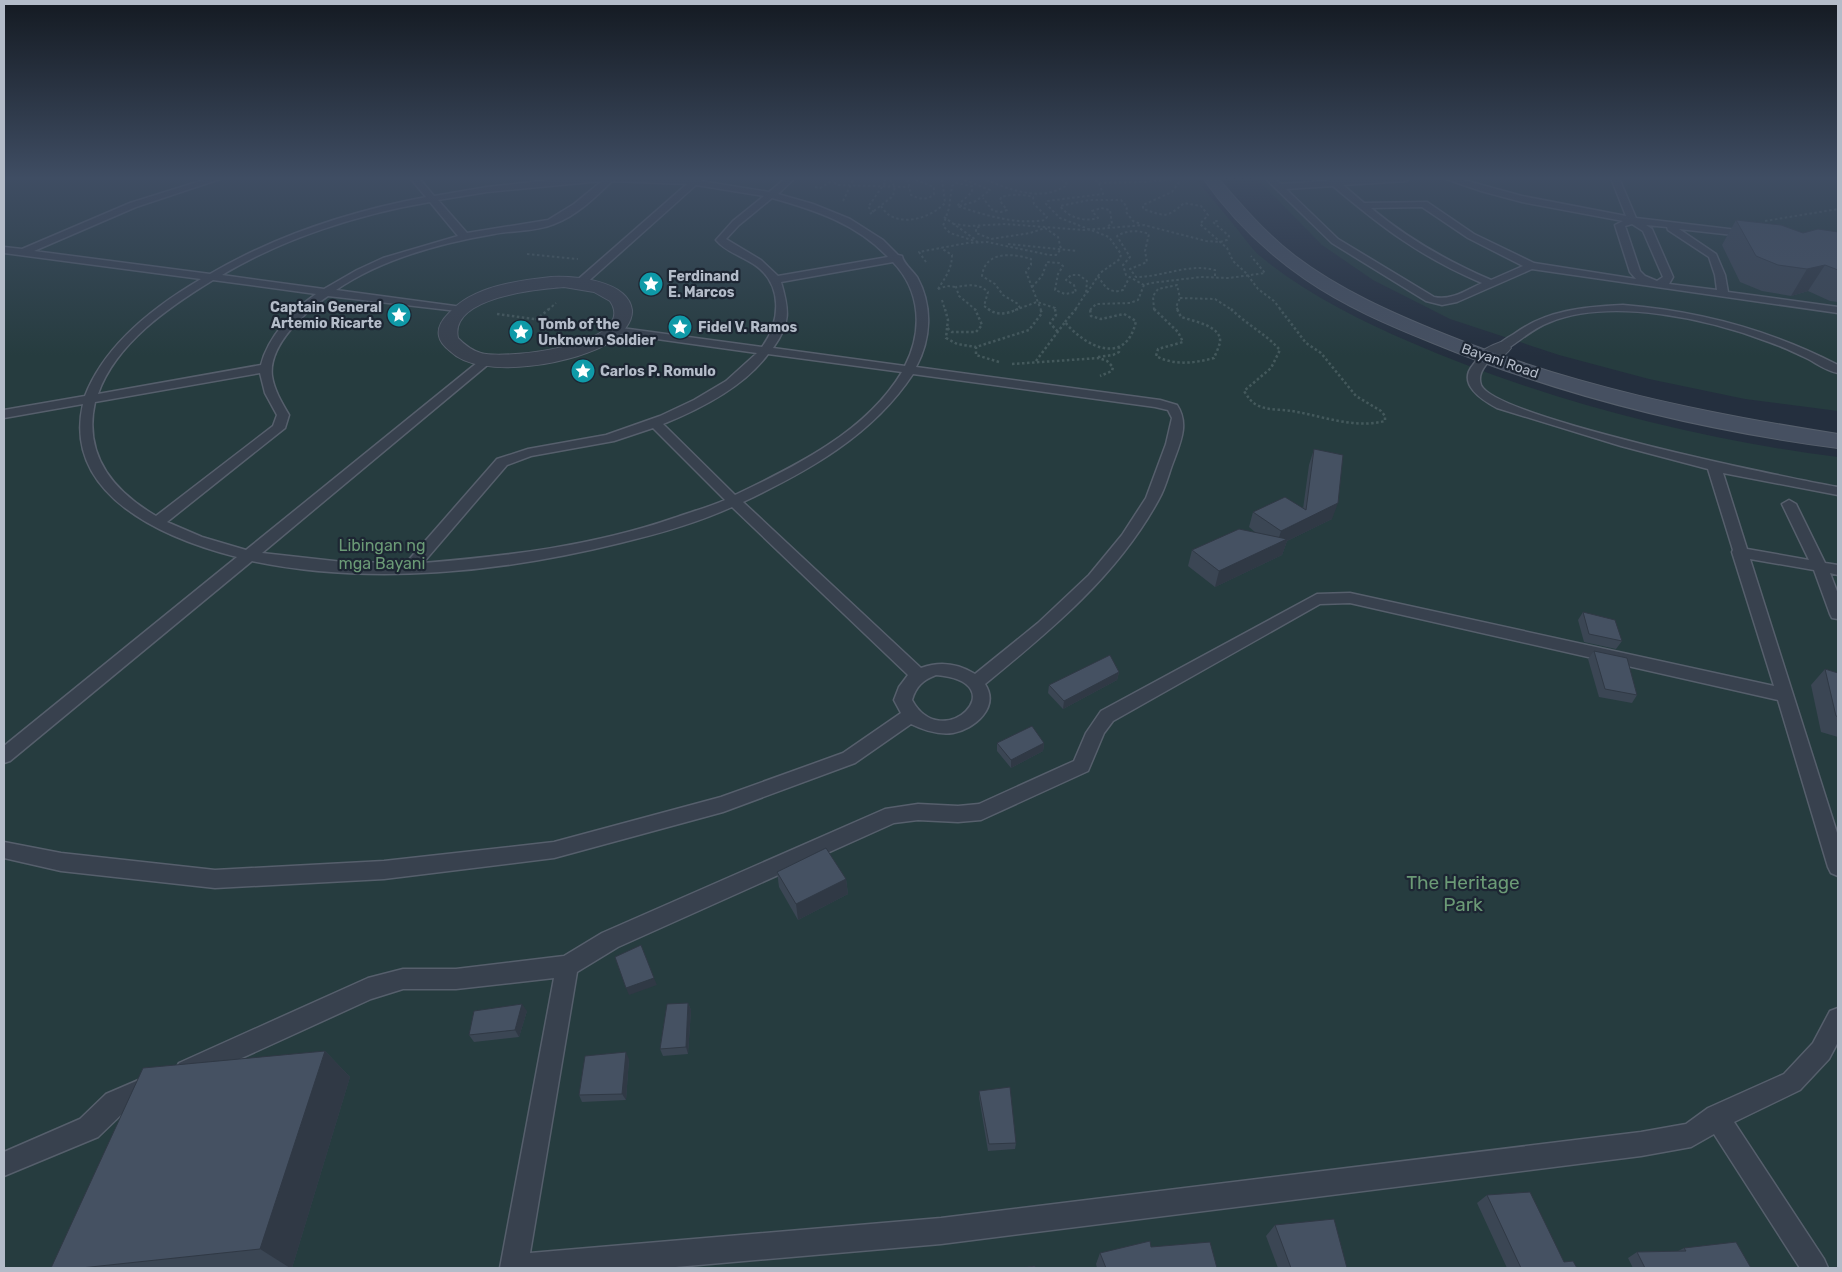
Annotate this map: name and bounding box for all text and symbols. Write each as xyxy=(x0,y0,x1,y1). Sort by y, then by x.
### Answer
place label: Ferdinand E. Marcos xyxy=(668,268,739,301)
place icon: Ferdinand E. Marcos xyxy=(638,271,664,297)
place label: Captain General Artemio Ricarte xyxy=(270,299,382,332)
place icon: Captain General Artemio Ricarte xyxy=(386,302,412,328)
place icon: Fidel V. Ramos xyxy=(667,314,693,340)
place label: Tomb of the Unknown Soldier xyxy=(538,316,656,349)
place icon: Tomb of the Unknown Soldier xyxy=(508,319,534,345)
place label: Fidel V. Ramos xyxy=(698,319,798,336)
street label: Bayani Road xyxy=(1459,340,1541,382)
place icon: Carlos P. Romulo xyxy=(570,358,596,384)
place label: Carlos P. Romulo xyxy=(600,363,716,380)
park label: Libingan ng mga Bayani xyxy=(338,536,426,573)
park label: The Heritage Park xyxy=(1406,871,1520,916)

